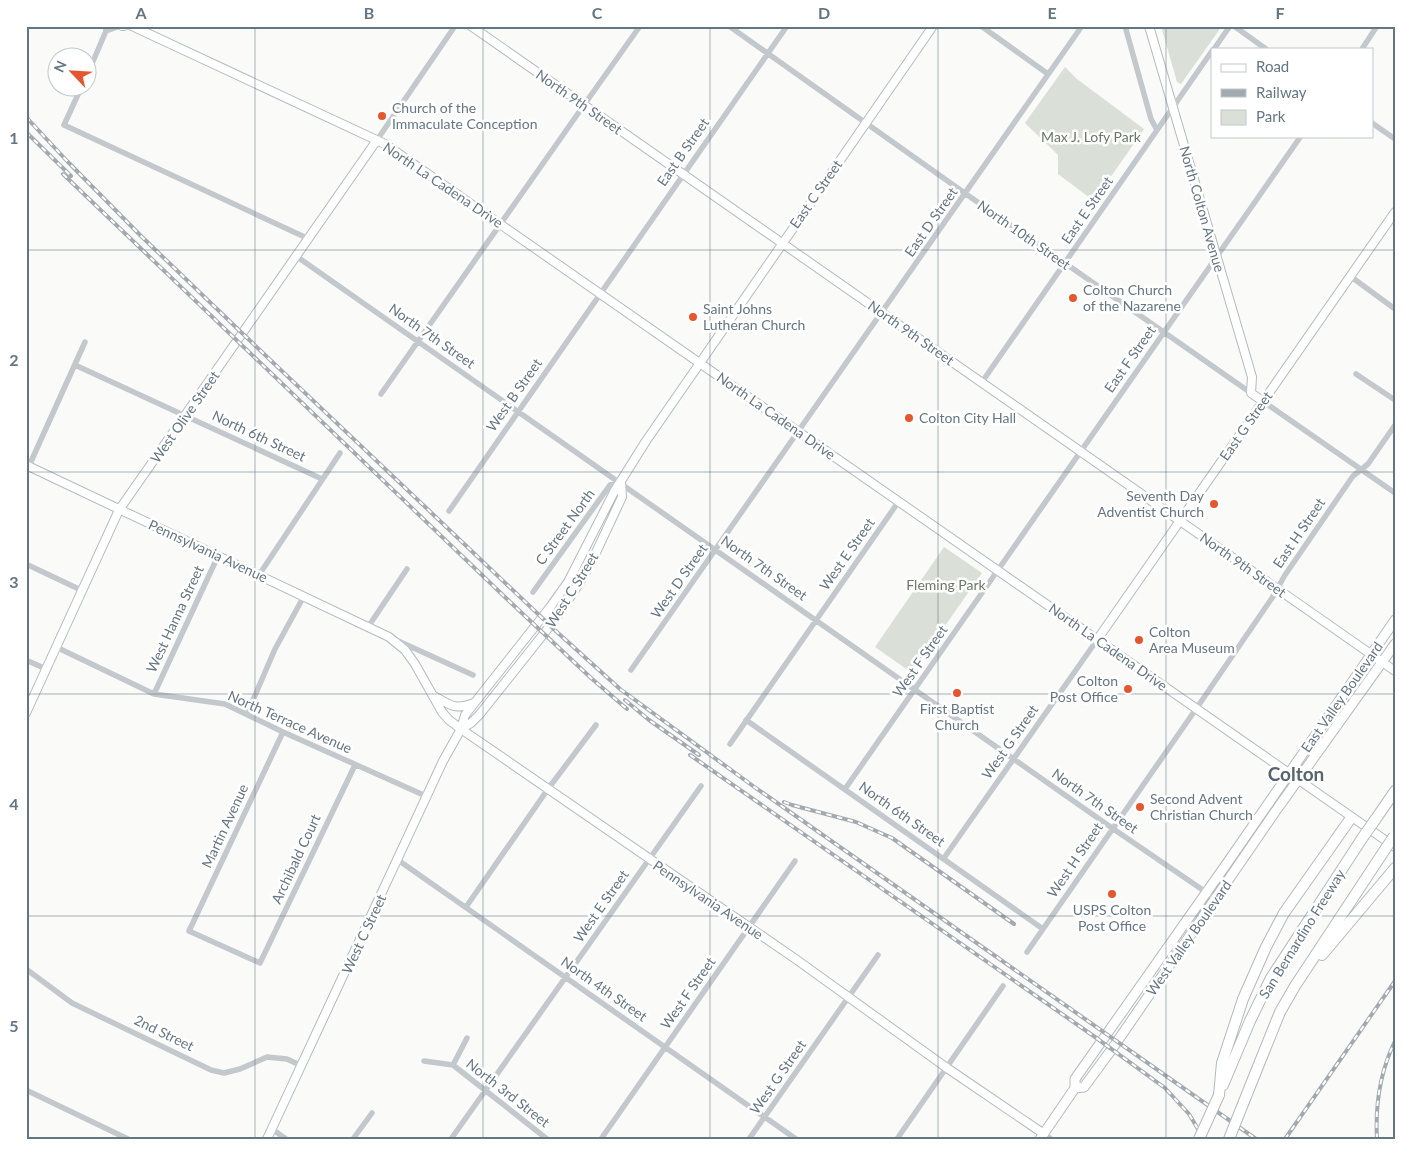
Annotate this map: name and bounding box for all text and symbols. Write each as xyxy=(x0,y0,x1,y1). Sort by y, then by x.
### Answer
text: A xyxy=(134,3,147,22)
text: B xyxy=(364,3,374,22)
text: C xyxy=(592,3,603,22)
text: D xyxy=(818,3,830,22)
text: E xyxy=(1047,3,1057,22)
text: F xyxy=(1275,3,1285,22)
north arrow xyxy=(48,48,98,98)
legend xyxy=(1211,48,1374,138)
text: Road xyxy=(1256,57,1289,75)
text: N xyxy=(50,58,70,75)
street label: North 9th Street xyxy=(533,66,626,138)
text: Railway xyxy=(1256,83,1307,101)
place label: Church of the Immaculate Conception xyxy=(392,99,537,132)
text: Park xyxy=(1256,107,1286,125)
marker: Church of the Immaculate Conception xyxy=(376,110,388,122)
street label: East B Street xyxy=(653,114,712,189)
text: 1 xyxy=(9,128,19,147)
park label: Max J. Lofy Park xyxy=(1041,128,1142,145)
street label: North La Cadena Drive xyxy=(380,138,506,231)
street label: North Colton Avenue xyxy=(1176,144,1229,274)
street label: East C Street xyxy=(786,156,845,231)
street label: East E Street xyxy=(1057,173,1116,247)
street label: East D Street xyxy=(900,184,961,260)
street label: North 10th Street xyxy=(975,196,1074,273)
place label: Colton Church of the Nazarene xyxy=(1083,281,1181,314)
marker: Colton Church of the Nazarene xyxy=(1067,292,1079,304)
street label: North 9th Street xyxy=(865,297,958,369)
street label: North 7th Street xyxy=(386,300,479,372)
place label: Saint Johns Lutheran Church xyxy=(703,300,805,333)
marker: Saint Johns Lutheran Church xyxy=(687,311,699,323)
street label: East F Street xyxy=(1100,322,1159,395)
text: 2 xyxy=(9,350,19,369)
street label: West B Street xyxy=(482,355,545,435)
street label: West Olive Street xyxy=(147,367,223,466)
street label: North La Cadena Drive xyxy=(714,368,839,463)
street label: East G Street xyxy=(1216,388,1276,463)
street label: North 6th Street xyxy=(210,406,309,465)
place label: Colton City Hall xyxy=(919,409,1016,426)
marker: Colton City Hall xyxy=(903,412,915,424)
street label: C Street North xyxy=(531,485,598,568)
place label: Seventh Day Adventist Church xyxy=(1097,487,1205,520)
street label: East H Street xyxy=(1269,494,1328,571)
marker: Seventh Day Adventist Church xyxy=(1208,498,1220,510)
street label: West E Street xyxy=(815,514,878,593)
street label: Pennsylvania Avenue xyxy=(146,516,270,586)
street label: North 9th Street xyxy=(1197,529,1290,601)
street label: North 7th Street xyxy=(718,532,811,604)
street label: West D Street xyxy=(647,540,710,621)
street label: West C Street xyxy=(542,549,601,631)
street label: West Hanna Street xyxy=(142,563,207,675)
text: 3 xyxy=(9,572,19,591)
park label: Fleming Park xyxy=(906,576,987,593)
street label: North La Cadena Drive xyxy=(1046,599,1171,694)
street label: West F Street xyxy=(889,622,951,700)
place label: Colton Area Museum xyxy=(1149,623,1235,656)
marker: Colton Area Museum xyxy=(1133,634,1145,646)
street label: East Valley Boulevard xyxy=(1297,638,1386,755)
place label: Colton Post Office xyxy=(1050,672,1118,705)
marker: Colton Post Office xyxy=(1122,683,1134,695)
street label: North Terrace Avenue xyxy=(226,687,355,757)
marker: First Baptist Church xyxy=(951,687,963,699)
place label: First Baptist Church xyxy=(920,700,994,733)
street label: West G Street xyxy=(978,701,1041,782)
district label: Colton xyxy=(1268,762,1324,785)
street label: North 7th Street xyxy=(1049,765,1142,837)
street label: North 6th Street xyxy=(856,778,949,850)
street label: Martin Avenue xyxy=(198,781,251,871)
place label: Second Advent Christian Church xyxy=(1150,790,1253,823)
text: 4 xyxy=(9,794,19,813)
marker: Second Advent Christian Church xyxy=(1134,801,1146,813)
street label: Archibald Court xyxy=(267,811,324,906)
street label: West H Street xyxy=(1043,819,1106,900)
street label: Pennsylvania Avenue xyxy=(650,856,767,943)
street label: San Bernardino Freeway xyxy=(1255,865,1349,1001)
street label: West E Street xyxy=(569,866,632,945)
street label: West Valley Boulevard xyxy=(1142,877,1235,999)
marker: USPS Colton Post Office xyxy=(1106,888,1118,900)
street label: West C Street xyxy=(338,891,389,976)
place label: USPS Colton Post Office xyxy=(1073,901,1151,934)
street label: North 4th Street xyxy=(558,953,651,1025)
street label: West F Street xyxy=(657,954,719,1032)
street label: 2nd Street xyxy=(132,1011,197,1054)
text: 5 xyxy=(9,1016,19,1035)
street label: West G Street xyxy=(746,1036,809,1117)
street label: North 3rd Street xyxy=(463,1055,553,1130)

